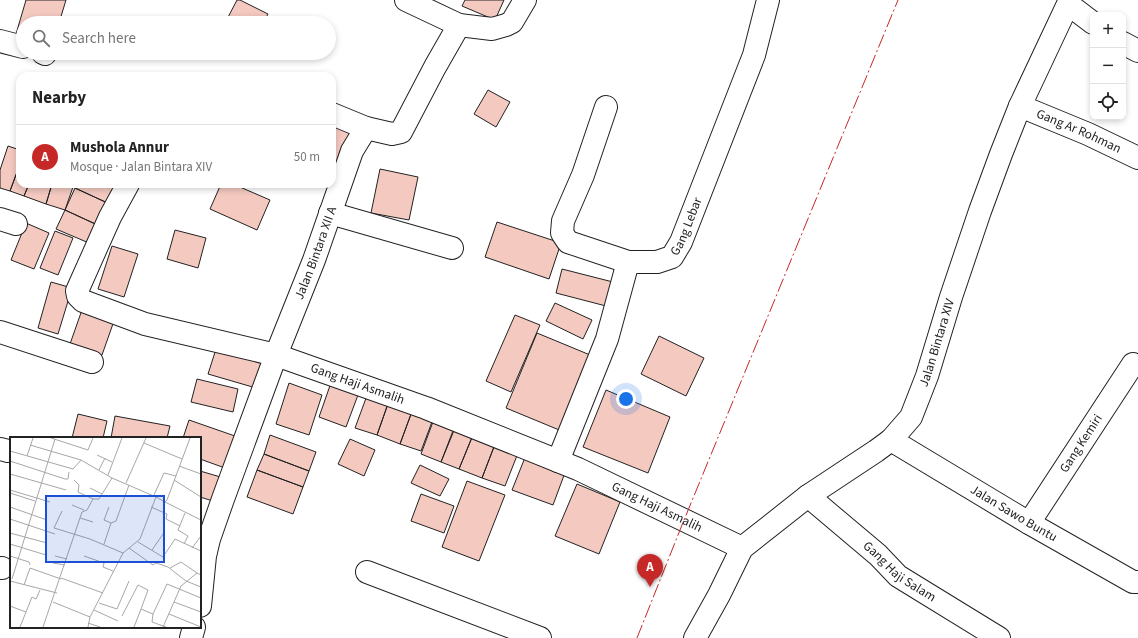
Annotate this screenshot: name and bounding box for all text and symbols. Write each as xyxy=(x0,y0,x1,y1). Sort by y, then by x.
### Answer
map controls xyxy=(1090,12,1126,120)
button: + xyxy=(1090,12,1126,48)
search box xyxy=(16,16,336,60)
icon: search xyxy=(30,27,52,49)
text: Search here xyxy=(62,28,136,49)
button: − xyxy=(1090,48,1126,84)
button: locate xyxy=(1090,84,1126,120)
text: Nearby xyxy=(32,86,86,110)
street label: Gang Ar Rohman xyxy=(1034,105,1124,158)
text: Mushola Annur xyxy=(70,137,169,158)
text: A xyxy=(41,148,49,166)
text: 50 m xyxy=(294,148,320,166)
text: Mosque · Jalan Bintara XIV xyxy=(70,158,212,176)
street label: Gang Lebar xyxy=(666,194,707,259)
street label: Jalan Bintara XII A xyxy=(290,203,341,302)
street label: Jalan Bintara XIV xyxy=(915,296,959,389)
street label: Gang Haji Asmalih xyxy=(308,359,407,409)
your location xyxy=(616,389,636,409)
street label: Gang Kemiri xyxy=(1055,411,1107,476)
inset map xyxy=(10,437,201,628)
street label: Gang Haji Asmalih xyxy=(609,477,705,537)
street label: Jalan Sawo Buntu xyxy=(967,481,1060,546)
street label: Gang Haji Salam xyxy=(859,537,939,606)
pin: A xyxy=(637,554,663,587)

